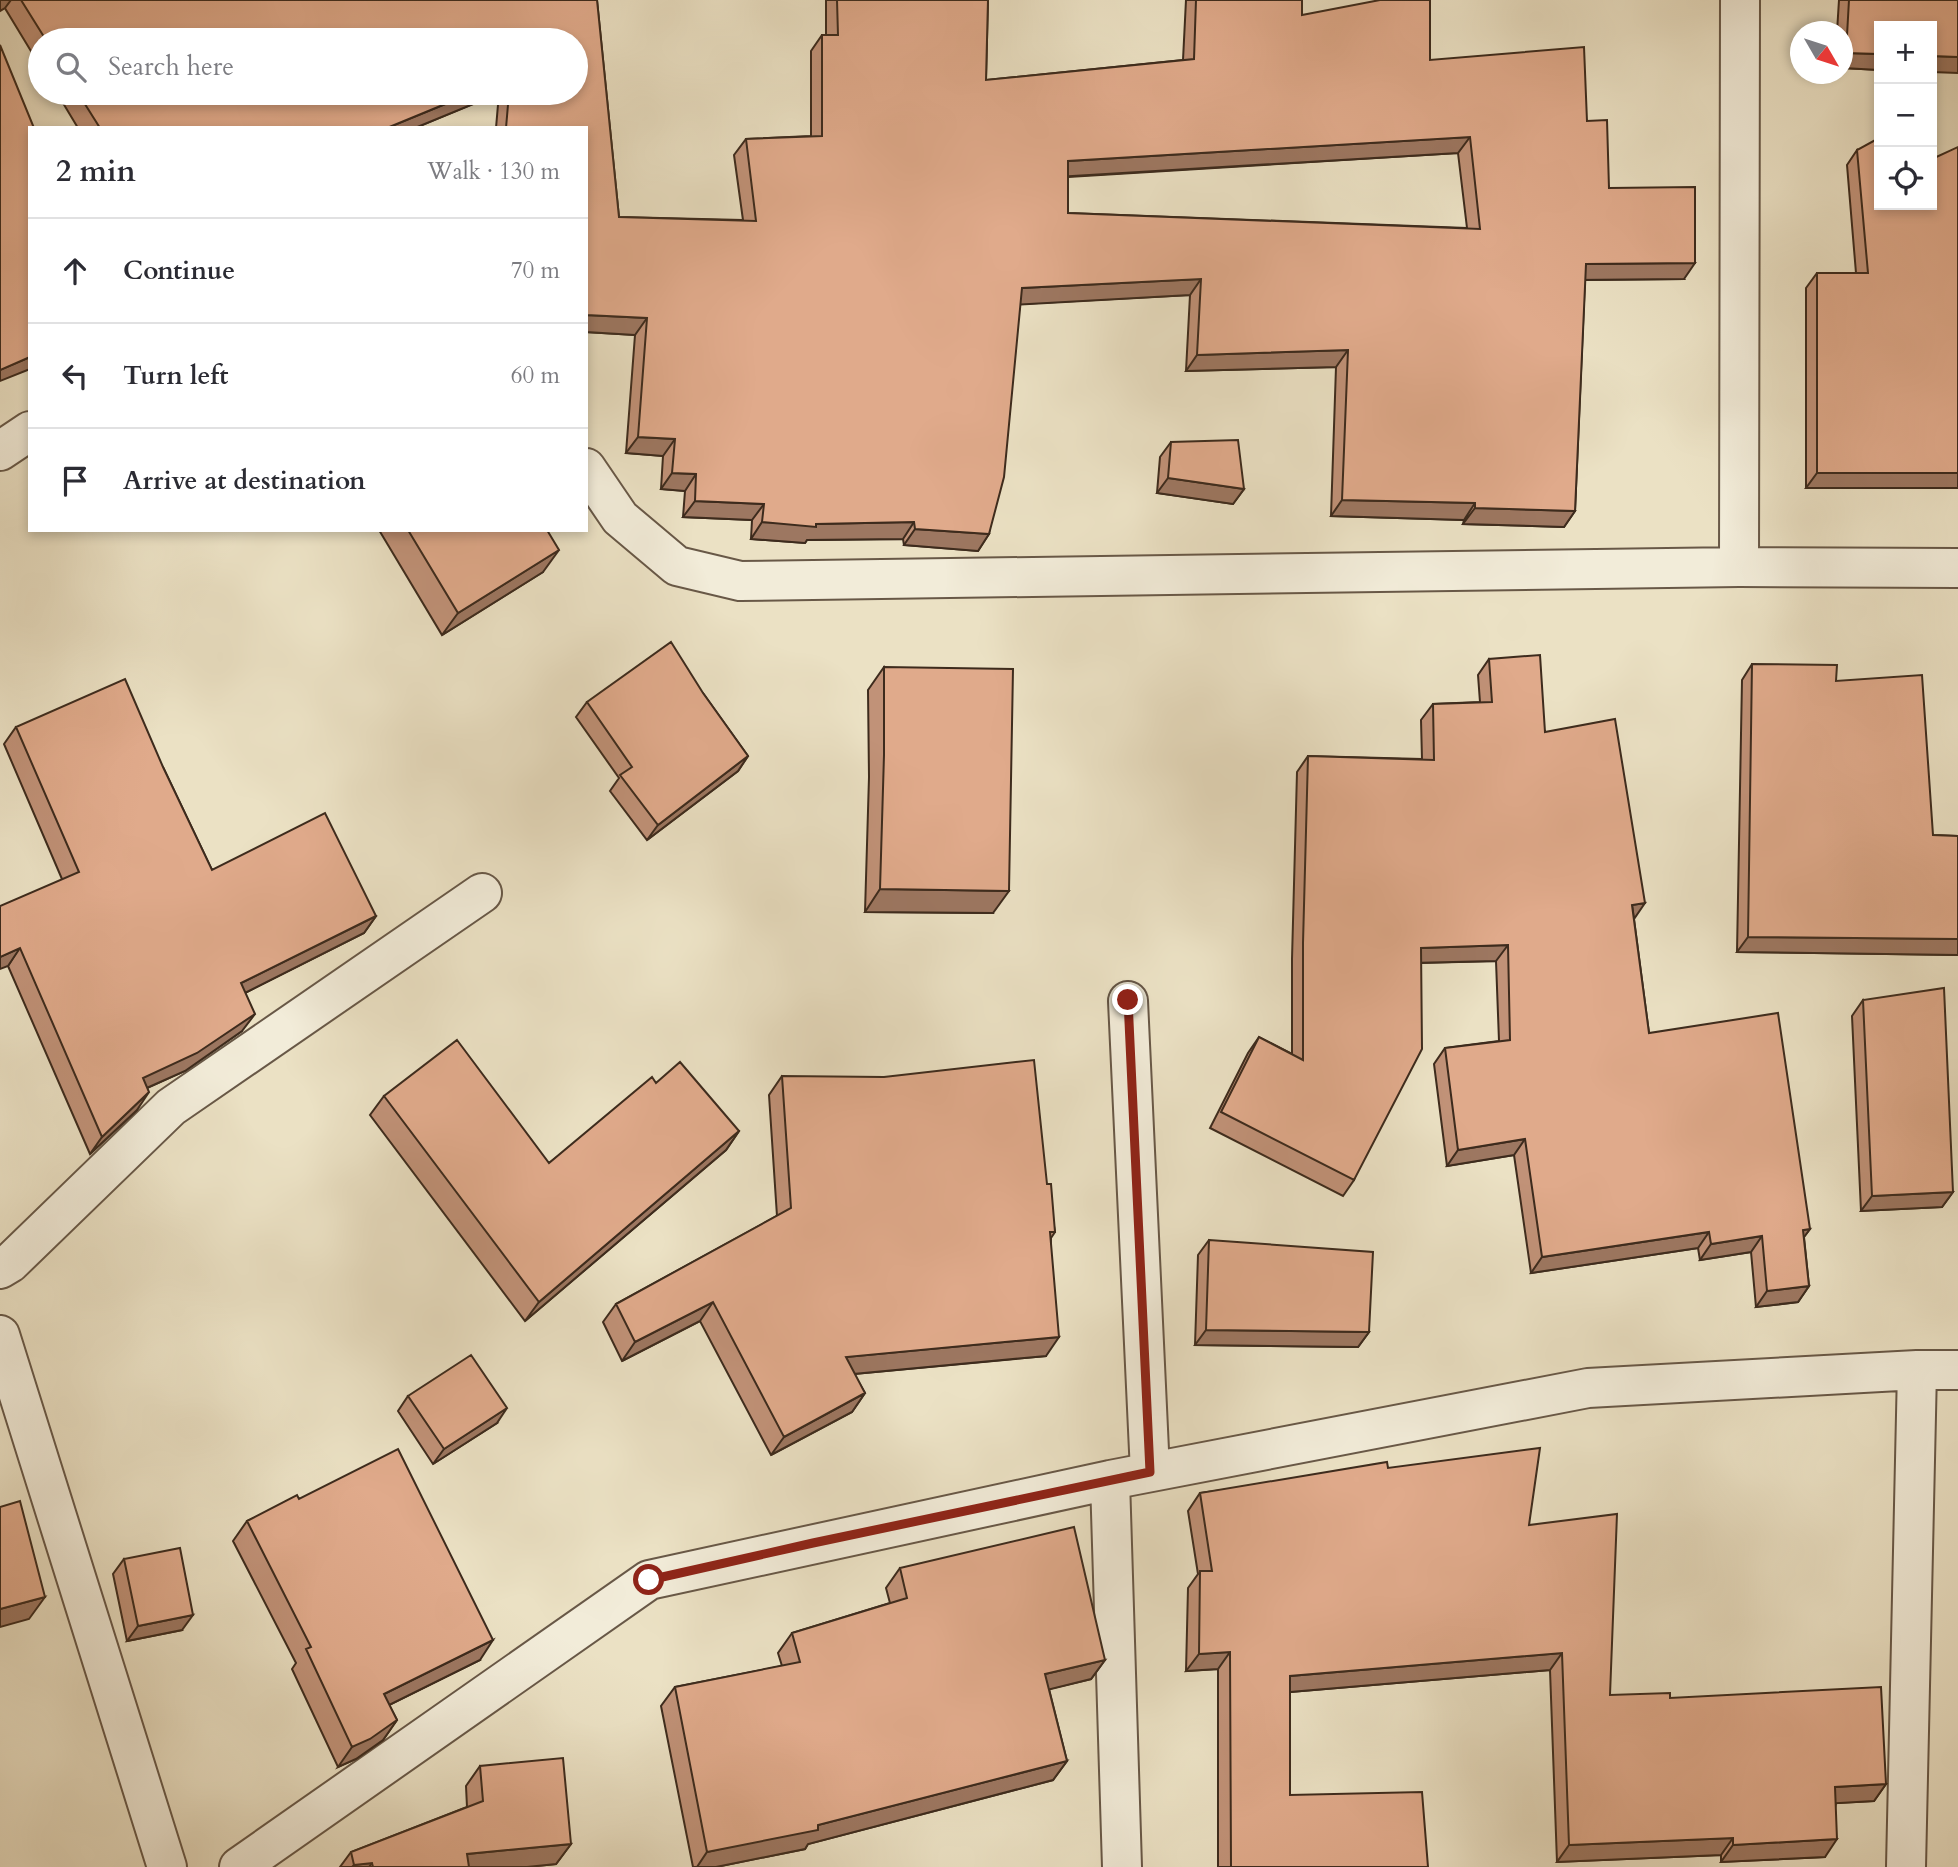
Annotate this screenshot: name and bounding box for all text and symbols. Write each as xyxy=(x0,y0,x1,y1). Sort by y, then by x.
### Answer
north arrow xyxy=(1790,21,1853,84)
map controls xyxy=(1874,21,1937,210)
button: + xyxy=(1874,21,1937,84)
search box xyxy=(28,28,588,105)
icon: search xyxy=(52,48,90,86)
text: Search here xyxy=(108,49,234,84)
button: − xyxy=(1874,84,1937,147)
button: locate xyxy=(1874,147,1937,210)
text: 2 min xyxy=(56,151,136,192)
text: Walk · 130 m xyxy=(427,156,560,187)
icon: ahead xyxy=(56,252,94,290)
text: Continue xyxy=(123,253,235,288)
text: 70 m xyxy=(511,255,560,286)
icon: left xyxy=(56,357,94,395)
text: Turn left xyxy=(123,358,228,393)
text: 60 m xyxy=(511,360,560,391)
icon: arrive xyxy=(56,462,94,500)
text: Arrive at destination xyxy=(123,463,366,498)
route end xyxy=(1112,984,1143,1015)
route start xyxy=(633,1564,664,1595)

